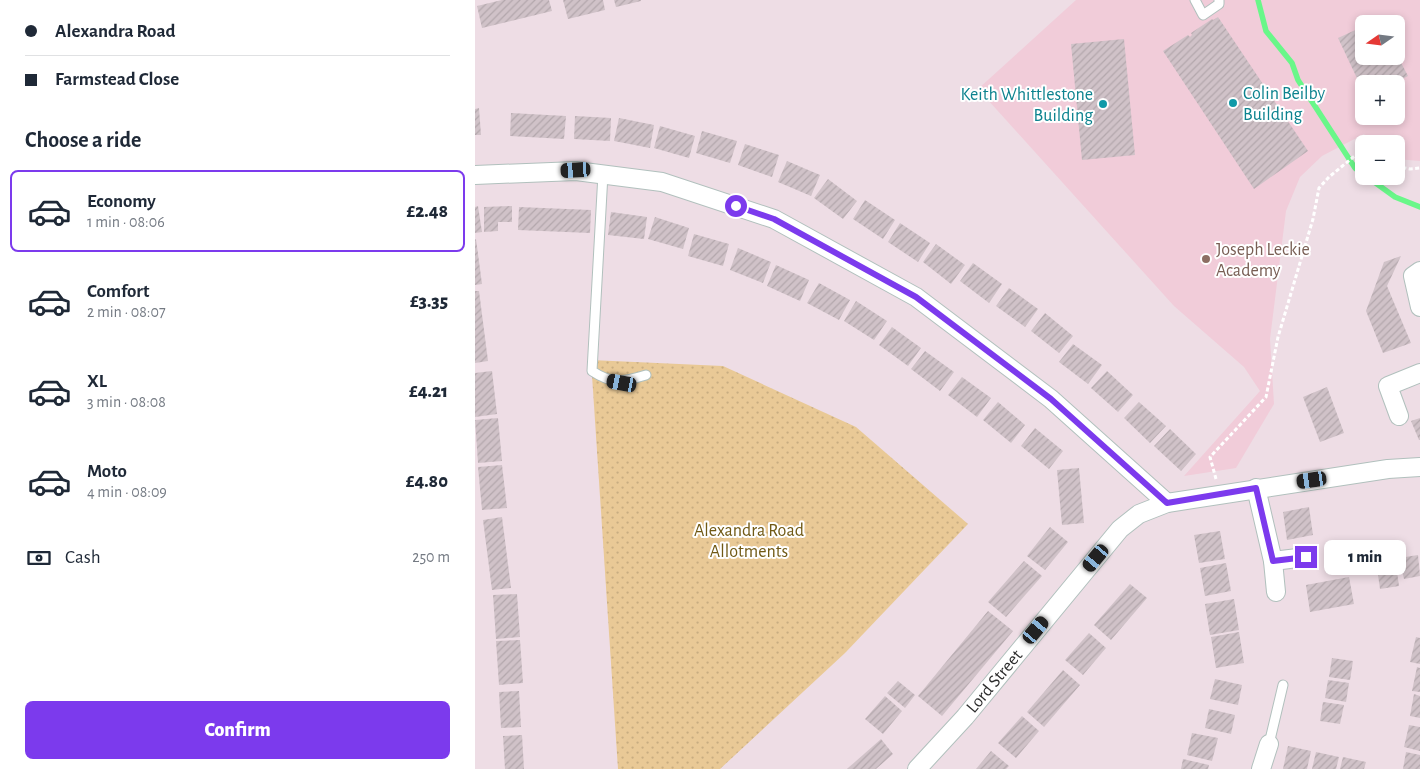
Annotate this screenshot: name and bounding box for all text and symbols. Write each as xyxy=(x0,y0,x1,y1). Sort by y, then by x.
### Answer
north arrow xyxy=(1355,15,1405,65)
map controls xyxy=(1355,15,1405,185)
text: Alexandra Road xyxy=(55,22,176,41)
text: Farmstead Close xyxy=(55,70,179,89)
button: + xyxy=(1355,75,1405,125)
place label: Colin Beilby Building xyxy=(1243,85,1325,124)
place label: Keith Whittlestone Building xyxy=(961,86,1093,125)
marker: Colin Beilby Building xyxy=(1227,97,1239,109)
marker: Keith Whittlestone Building xyxy=(1097,98,1109,110)
text: Choose a ride xyxy=(25,129,141,151)
button: − xyxy=(1355,135,1405,185)
car xyxy=(560,162,591,178)
icon: car xyxy=(27,189,72,234)
text: Economy xyxy=(87,192,156,211)
route start xyxy=(725,195,747,217)
text: £2.48 xyxy=(407,202,448,221)
text: 1 min · 08:06 xyxy=(87,214,165,230)
place label: Joseph Leckie Academy xyxy=(1216,241,1310,280)
marker: Joseph Leckie Academy xyxy=(1200,253,1212,265)
icon: car xyxy=(27,279,72,324)
text: Comfort xyxy=(87,282,149,301)
text: £3.35 xyxy=(410,292,448,311)
text: 2 min · 08:07 xyxy=(87,304,166,320)
icon: car xyxy=(27,369,72,414)
text: XL xyxy=(87,372,107,391)
car xyxy=(605,373,638,393)
text: £4.21 xyxy=(409,382,448,401)
text: 3 min · 08:08 xyxy=(87,394,166,410)
icon: car xyxy=(27,459,72,504)
text: Moto xyxy=(87,462,127,481)
car xyxy=(1296,470,1327,490)
text: £4.80 xyxy=(406,472,448,491)
text: 4 min · 08:09 xyxy=(87,484,167,500)
park label: Alexandra Road Allotments xyxy=(694,522,804,561)
callout: 1 min xyxy=(1323,540,1406,574)
car xyxy=(1080,542,1111,574)
icon: cash xyxy=(25,544,53,572)
route end xyxy=(1295,546,1317,568)
text: Cash xyxy=(65,548,101,567)
text: 250 m xyxy=(412,549,450,565)
text: 1 min xyxy=(1348,549,1382,565)
car xyxy=(1020,614,1051,646)
street label: Lord Street xyxy=(963,646,1026,717)
button: Confirm xyxy=(25,701,450,759)

